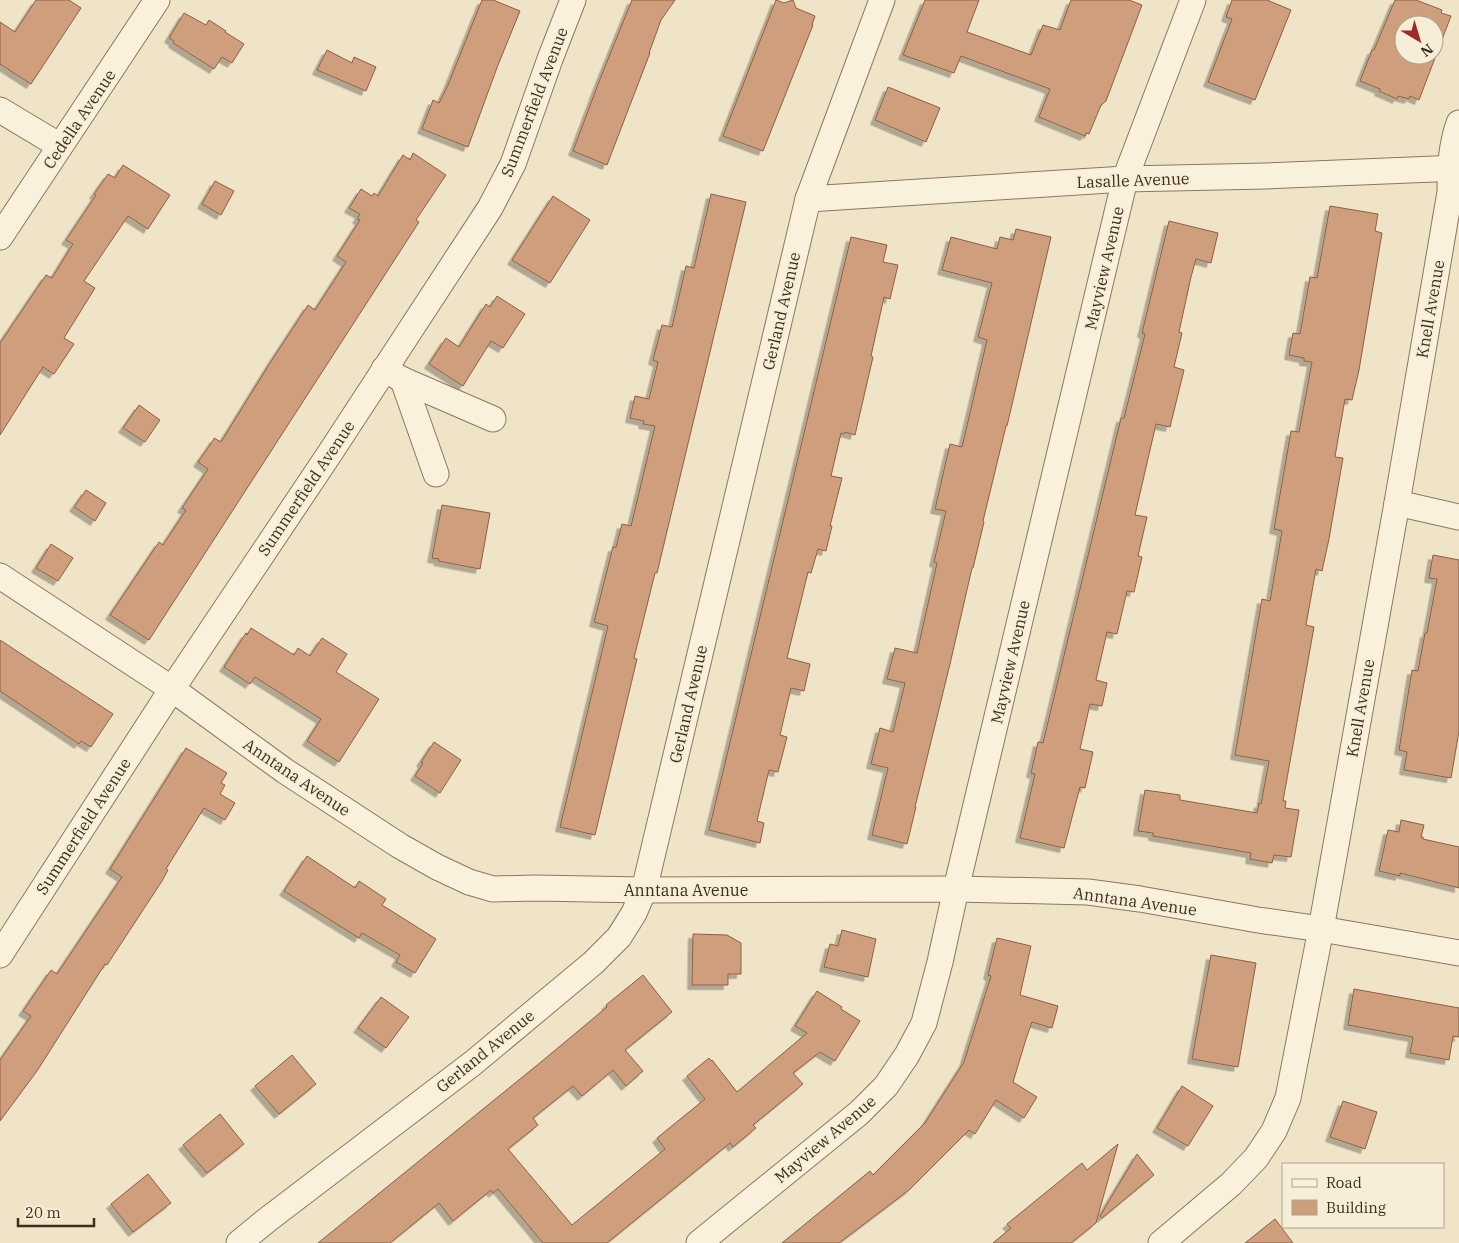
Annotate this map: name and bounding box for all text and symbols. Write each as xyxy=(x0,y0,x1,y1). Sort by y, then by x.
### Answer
north arrow xyxy=(1394,15,1444,65)
street label: Summerfield Avenue xyxy=(496,24,572,180)
text: N xyxy=(1417,40,1437,61)
street label: Cedella Avenue xyxy=(38,66,120,172)
street label: Lasalle Avenue xyxy=(1076,168,1190,192)
street label: Mayview Avenue xyxy=(1080,204,1128,332)
street label: Gerland Avenue xyxy=(758,250,804,372)
street label: Knell Avenue xyxy=(1412,258,1448,360)
street label: Summerfield Avenue xyxy=(253,417,359,559)
street label: Mayview Avenue xyxy=(986,598,1034,726)
street label: Gerland Avenue xyxy=(665,643,711,765)
street label: Knell Avenue xyxy=(1342,657,1378,759)
street label: Anntana Avenue xyxy=(240,734,354,820)
street label: Summerfield Avenue xyxy=(31,754,135,898)
street label: Anntana Avenue xyxy=(624,880,748,900)
street label: Anntana Avenue xyxy=(1072,882,1198,920)
street label: Gerland Avenue xyxy=(432,1005,538,1097)
street label: Mayview Avenue xyxy=(770,1091,880,1187)
legend xyxy=(1282,1163,1444,1228)
text: Road xyxy=(1326,1173,1362,1192)
scale bar xyxy=(18,1196,94,1228)
text: Building xyxy=(1326,1198,1386,1217)
text: 20 m xyxy=(25,1203,61,1222)

